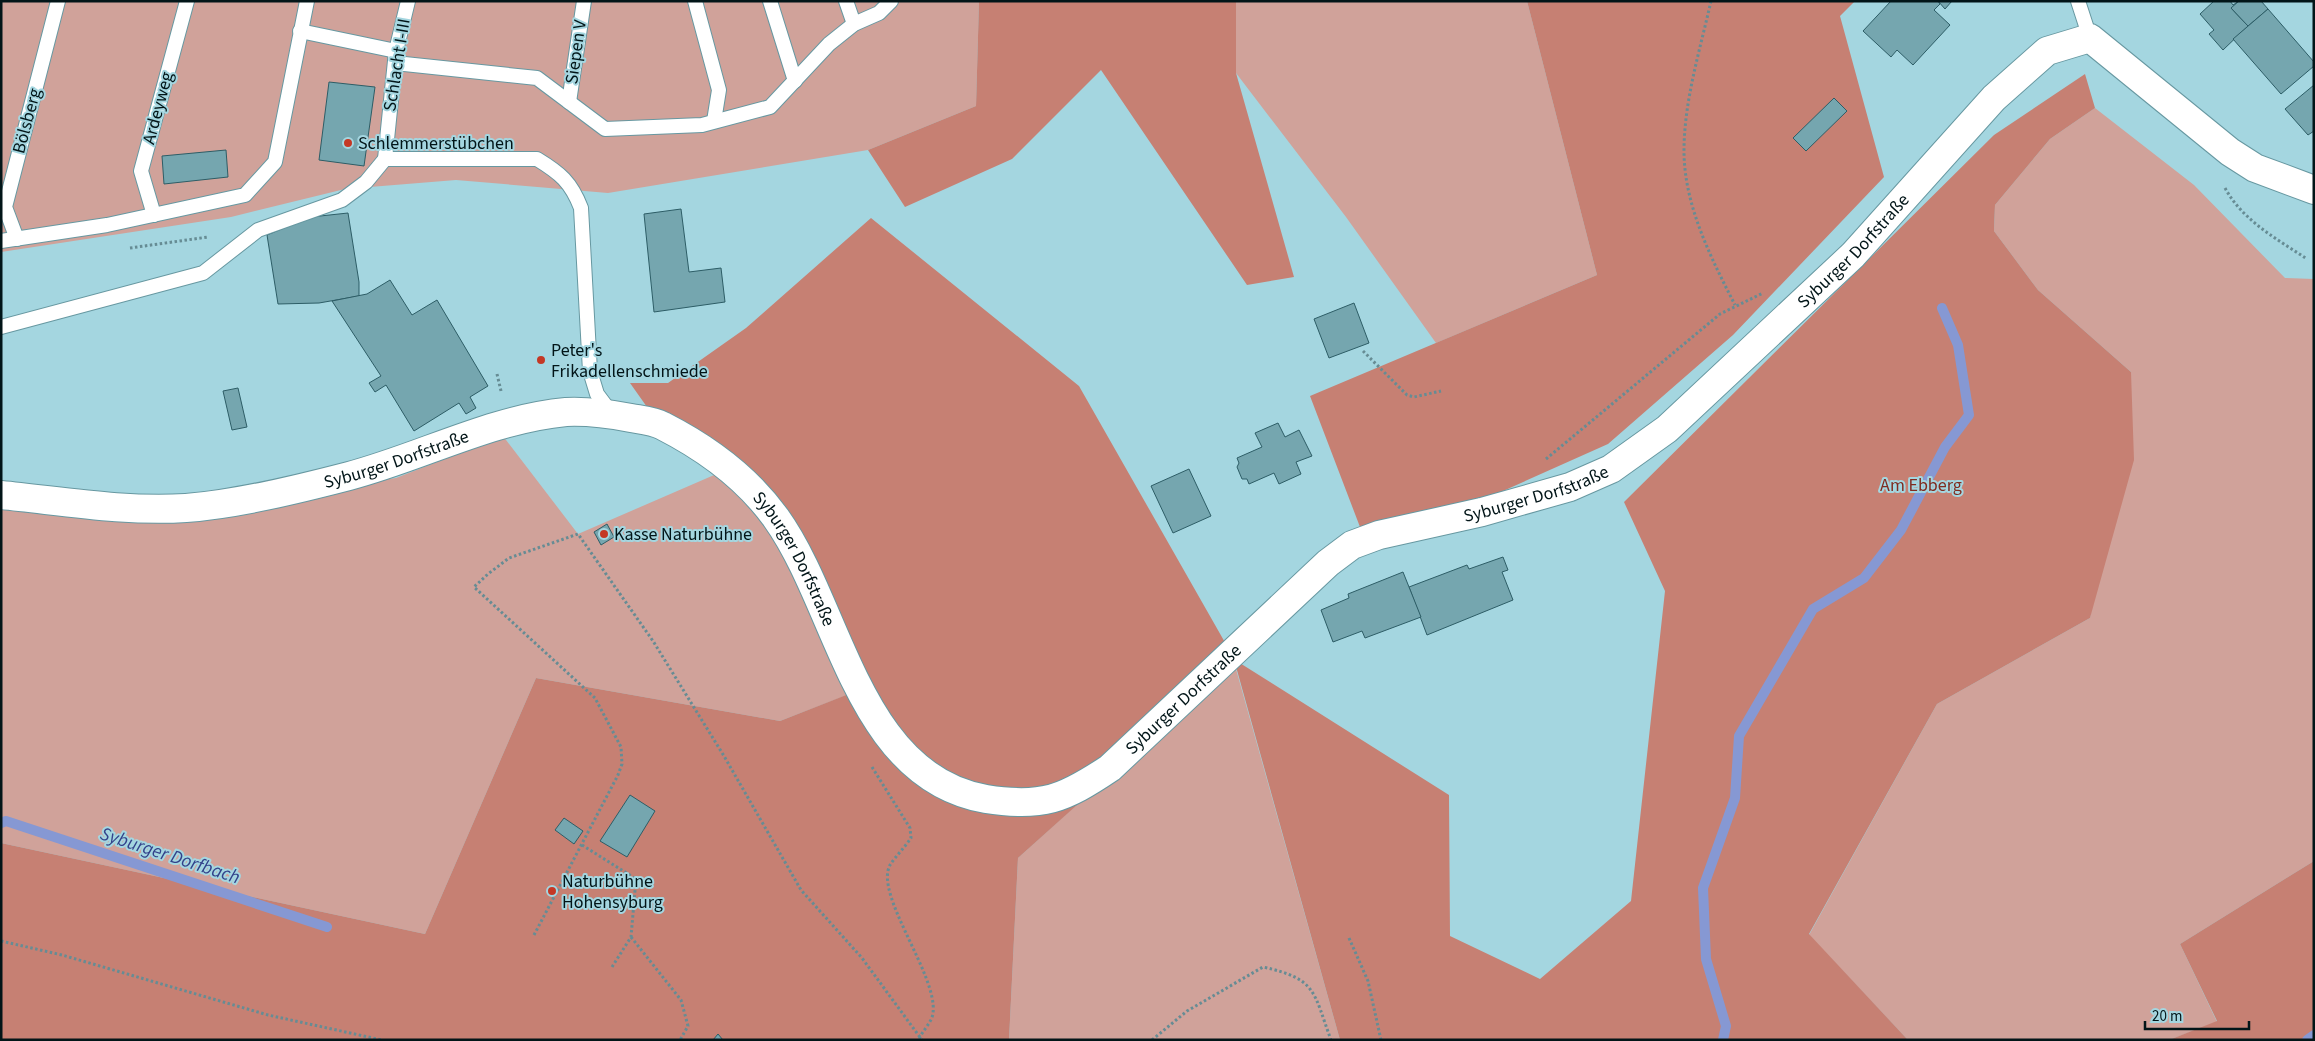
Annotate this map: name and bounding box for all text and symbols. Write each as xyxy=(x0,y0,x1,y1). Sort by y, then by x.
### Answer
street label: Schlacht I-III xyxy=(377,17,417,113)
street label: Siepen V xyxy=(559,18,593,86)
street label: Ardeyweg xyxy=(136,69,180,147)
street label: Bölsberg xyxy=(6,86,48,156)
place label: Schlemmerstübchen xyxy=(358,131,514,156)
marker: Schlemmerstübchen xyxy=(342,137,354,149)
street label: Syburger Dorfstraße xyxy=(1791,188,1915,314)
place label: Peter's Frikadellenschmiede xyxy=(551,338,708,384)
marker: Peter's Frikadellenschmiede xyxy=(535,354,547,366)
street label: Syburger Dorfstraße xyxy=(321,424,472,494)
street label: Syburger Dorfstraße xyxy=(1461,459,1613,528)
park label: Am Ebberg xyxy=(1880,473,1962,498)
street label: Syburger Dorfstraße xyxy=(747,486,842,630)
place label: Kasse Naturbühne xyxy=(614,522,752,547)
marker: Kasse Naturbühne xyxy=(598,528,610,540)
street label: Syburger Dorfstraße xyxy=(1120,638,1247,760)
water label: Syburger Dorfbach xyxy=(97,821,243,891)
place label: Naturbühne Hohensyburg xyxy=(562,869,663,915)
marker: Naturbühne Hohensyburg xyxy=(546,885,558,897)
scale bar xyxy=(2145,998,2249,1030)
text: 20 m xyxy=(2152,1006,2182,1027)

